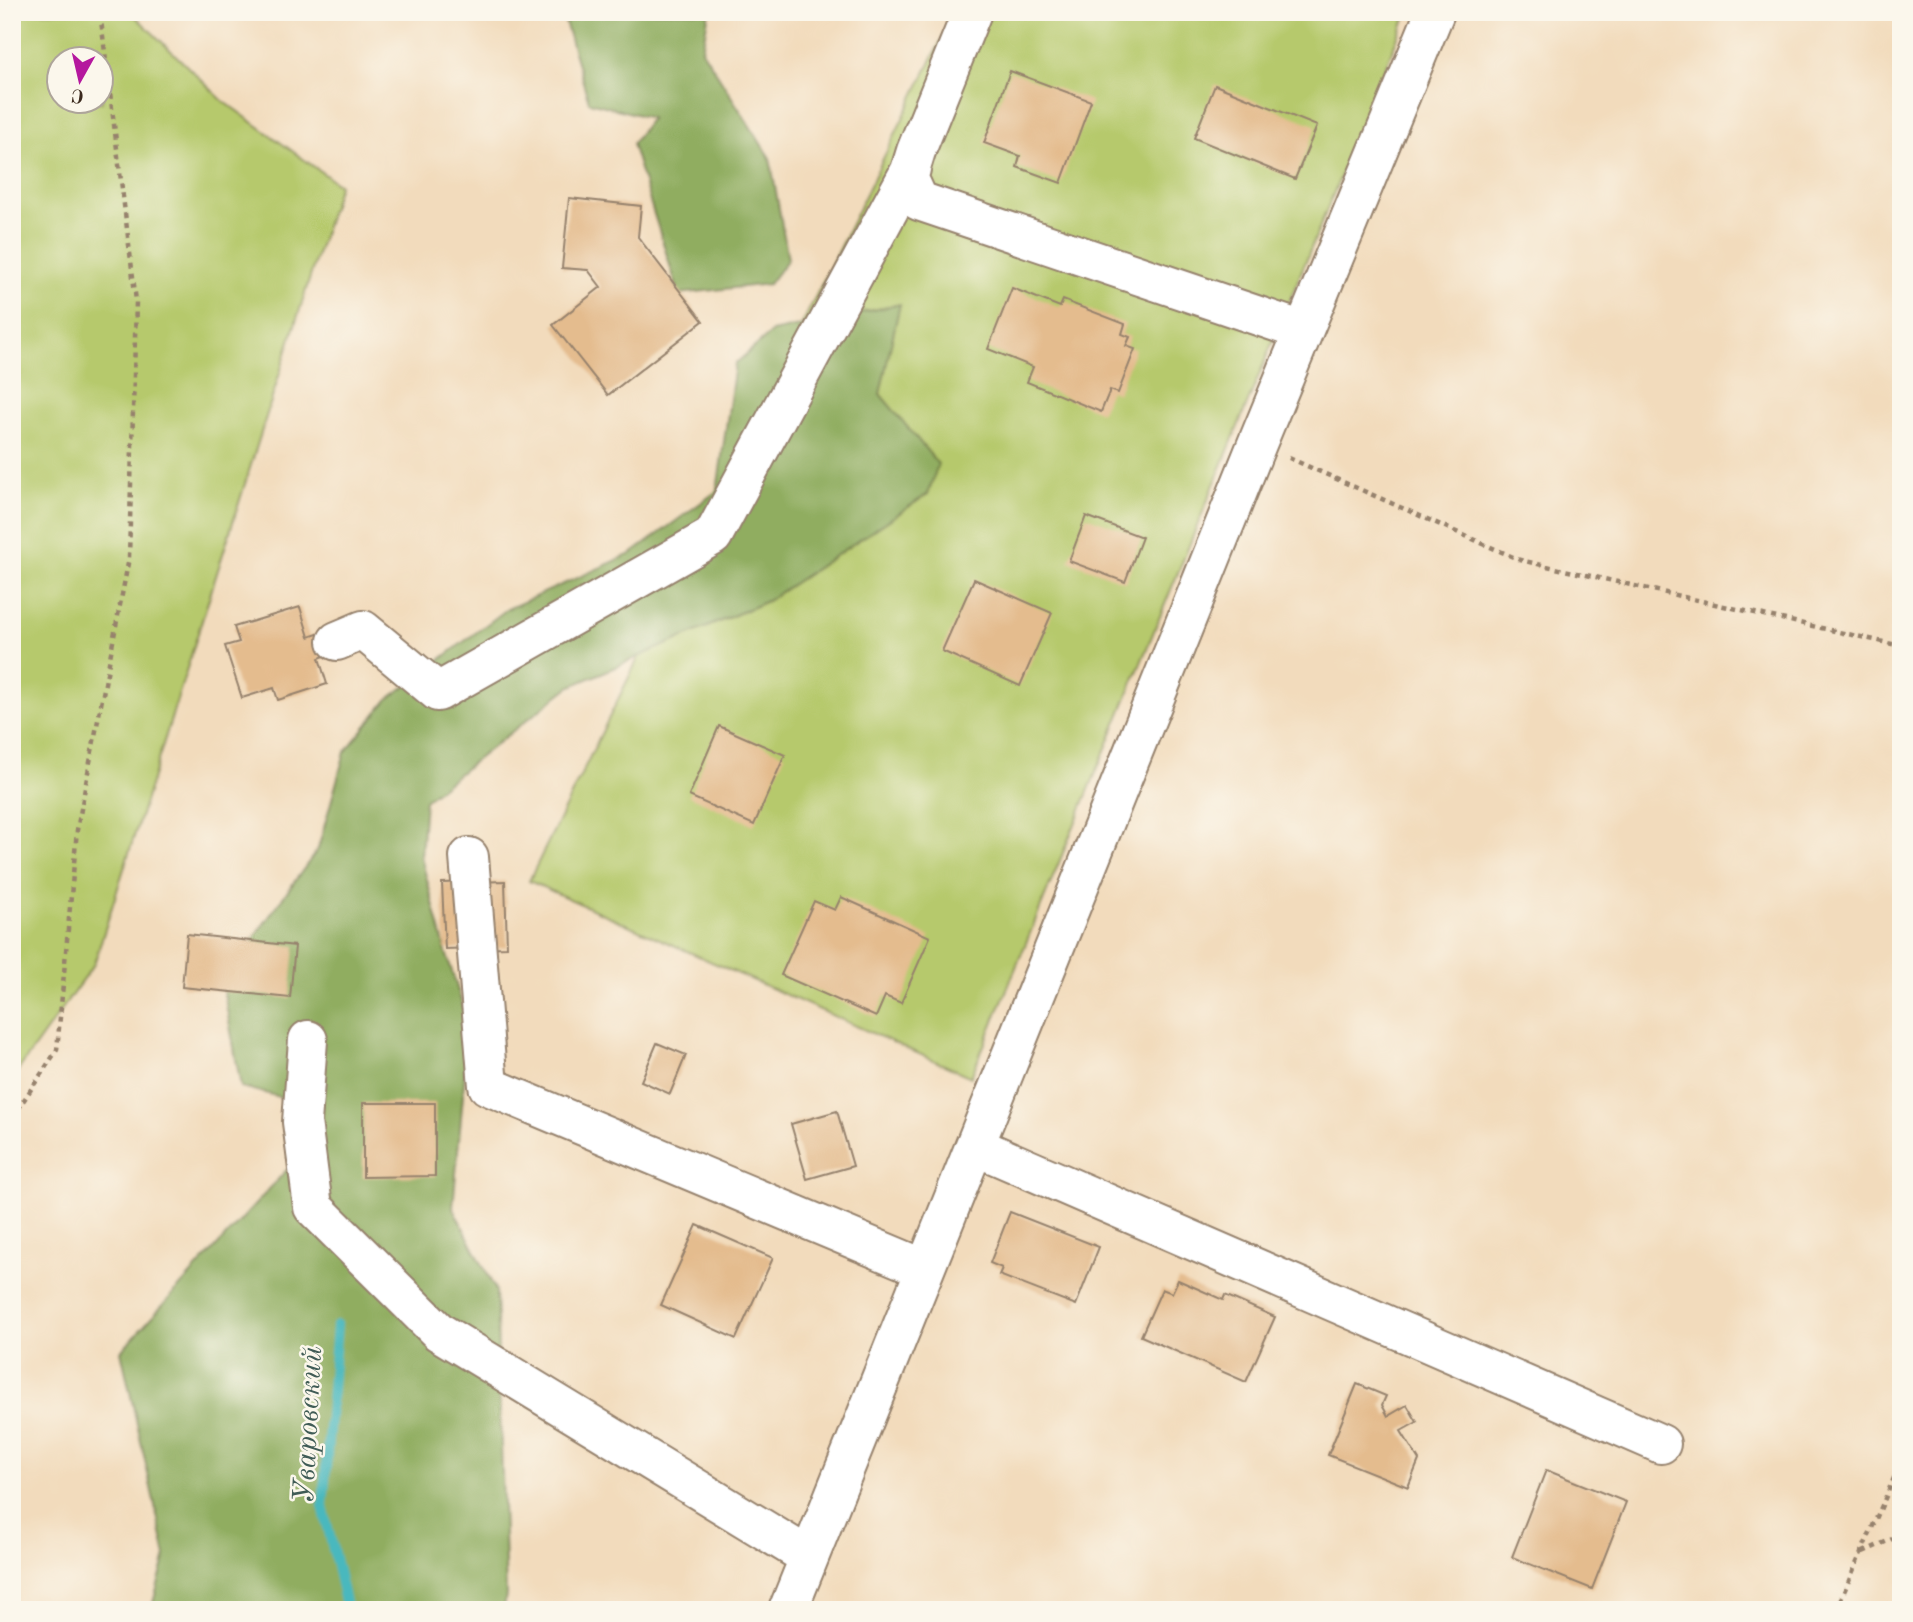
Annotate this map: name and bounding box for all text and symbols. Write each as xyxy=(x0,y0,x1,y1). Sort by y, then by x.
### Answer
north arrow xyxy=(46,46,116,116)
text: С xyxy=(70,84,86,105)
water label: Уваровский xyxy=(290,1345,328,1505)

